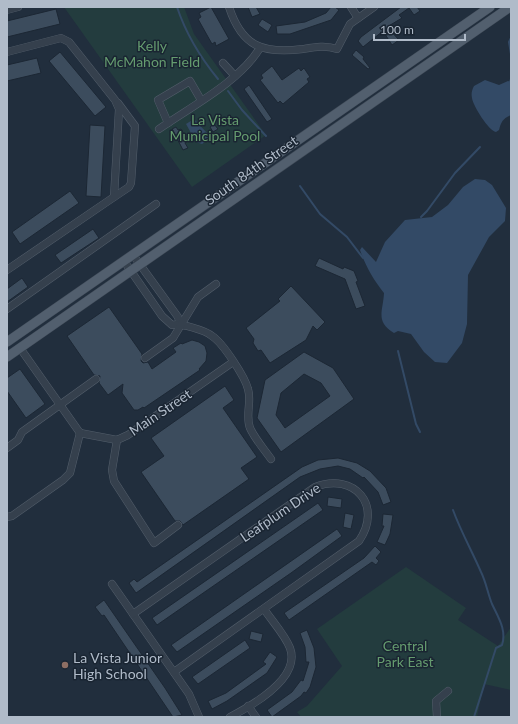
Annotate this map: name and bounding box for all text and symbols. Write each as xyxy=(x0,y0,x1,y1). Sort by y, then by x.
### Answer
scale bar xyxy=(374,16,465,42)
text: 100 m xyxy=(380,22,414,37)
park label: Kelly McMahon Field xyxy=(104,37,200,70)
park label: La Vista Municipal Pool xyxy=(170,111,260,144)
street label: South 84th Street xyxy=(201,132,301,208)
street label: Main Street xyxy=(126,385,194,439)
street label: Leafplum Drive xyxy=(237,479,323,545)
park label: Central Park East xyxy=(377,637,433,670)
place label: La Vista Junior High School xyxy=(73,649,162,682)
marker: La Vista Junior High School xyxy=(60,660,70,670)

